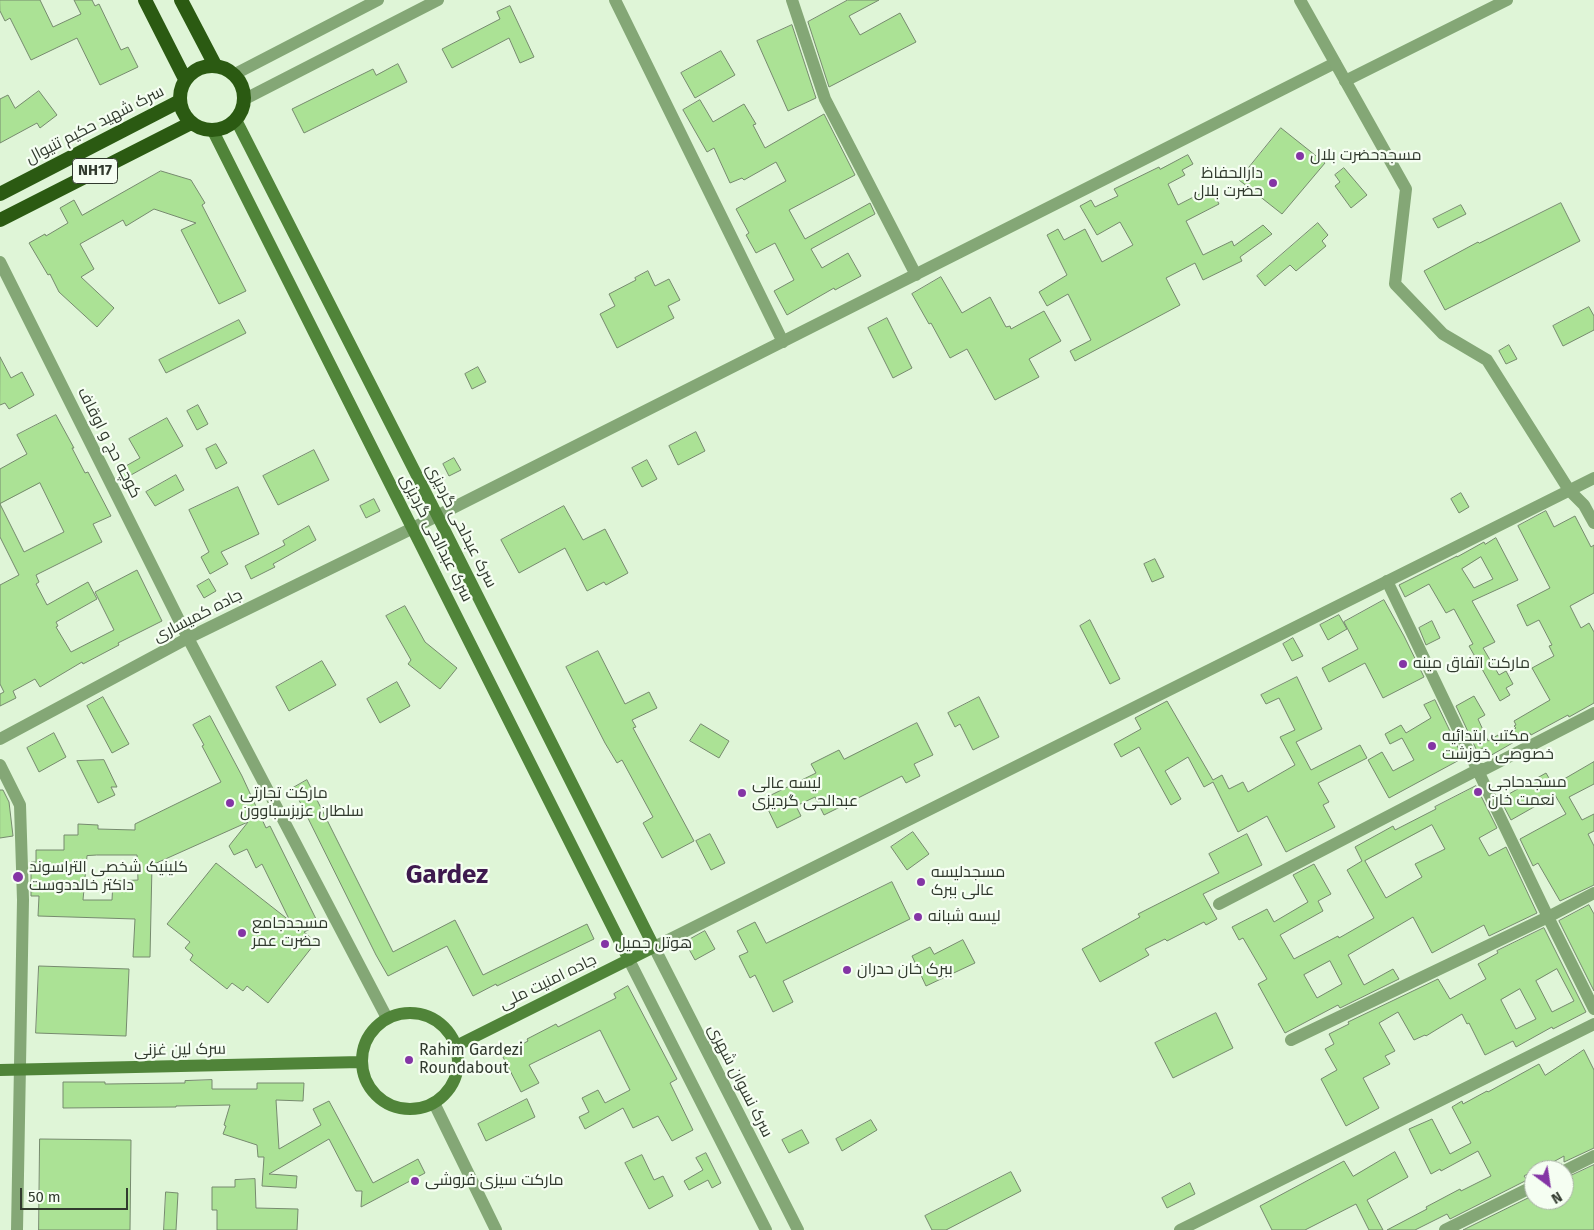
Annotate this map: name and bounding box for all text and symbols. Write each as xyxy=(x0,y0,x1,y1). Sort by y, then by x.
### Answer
street label: سرک شهید حکیم تنیوال xyxy=(23,82,167,168)
place label: مسجدحضرت بلال xyxy=(1310,146,1422,166)
marker: مسجدحضرت بلال xyxy=(1294,150,1306,162)
road number: NH17 xyxy=(72,158,118,184)
place label: دارالحفاظ حضرت بلال xyxy=(1194,164,1263,202)
marker: دارالحفاظ حضرت بلال xyxy=(1267,177,1279,189)
street label: کوچه حج و اوقاف xyxy=(73,384,145,502)
street label: سرک عبدلحی گردیزی xyxy=(421,461,501,591)
street label: سرک عبدالحی گردیزی xyxy=(395,471,477,605)
street label: جاده کمیساری xyxy=(150,585,246,647)
place label: مارکت اتفاق مینه xyxy=(1413,654,1530,674)
marker: مارکت اتفاق مینه xyxy=(1397,658,1409,670)
place label: مکتب ابتدائیه خصوصی خوزشت xyxy=(1442,727,1554,765)
marker: مکتب ابتدائیه خصوصی خوزشت xyxy=(1426,740,1438,752)
place label: مسجدحاجی نعمت خان xyxy=(1488,773,1567,811)
place label: لیسه عالی عبدالحی گردیزی xyxy=(752,774,858,812)
place label: مارکت تجارتی سلطان عزیزسباوون xyxy=(240,784,364,822)
marker: مسجدحاجی نعمت خان xyxy=(1472,786,1484,798)
marker: لیسه عالی عبدالحی گردیزی xyxy=(736,787,748,799)
marker: مارکت تجارتی سلطان عزیزسباوون xyxy=(224,797,236,809)
place label: کلینیک شخصی التراسوند داکتر خالددوست xyxy=(29,858,188,896)
district label: Gardez xyxy=(406,860,488,892)
place label: مسجدلیسه عالی ببرک xyxy=(931,863,1005,901)
marker: کلینیک شخصی التراسوند داکتر خالددوست xyxy=(11,870,25,884)
marker: مسجدلیسه عالی ببرک xyxy=(915,876,927,888)
place label: لیسه شبانه xyxy=(928,907,1001,927)
marker: لیسه شبانه xyxy=(912,911,924,923)
place label: مسجدجامع حضرت عمر xyxy=(252,914,328,952)
marker: مسجدجامع حضرت عمر xyxy=(236,927,248,939)
place label: هوتل جمیل xyxy=(615,934,692,954)
marker: هوتل جمیل xyxy=(599,938,611,950)
street label: جاده امنیت ملی xyxy=(496,950,600,1014)
place label: ببرک خان حدران xyxy=(857,960,953,980)
marker: ببرک خان حدران xyxy=(841,964,853,976)
street label: سرک نسوان شهری xyxy=(703,1021,777,1141)
street label: سرک لین غزنی xyxy=(134,1040,226,1060)
place label: Rahim Gardezi Roundabout xyxy=(419,1041,523,1079)
marker: Rahim Gardezi Roundabout xyxy=(403,1054,415,1066)
north arrow xyxy=(1524,1160,1574,1210)
place label: مارکت سیزی فروشی xyxy=(425,1171,563,1191)
marker: مارکت سیزی فروشی xyxy=(409,1175,421,1187)
scale bar xyxy=(22,1178,130,1210)
text: 50 m xyxy=(28,1188,61,1206)
text: N xyxy=(1548,1188,1565,1207)

